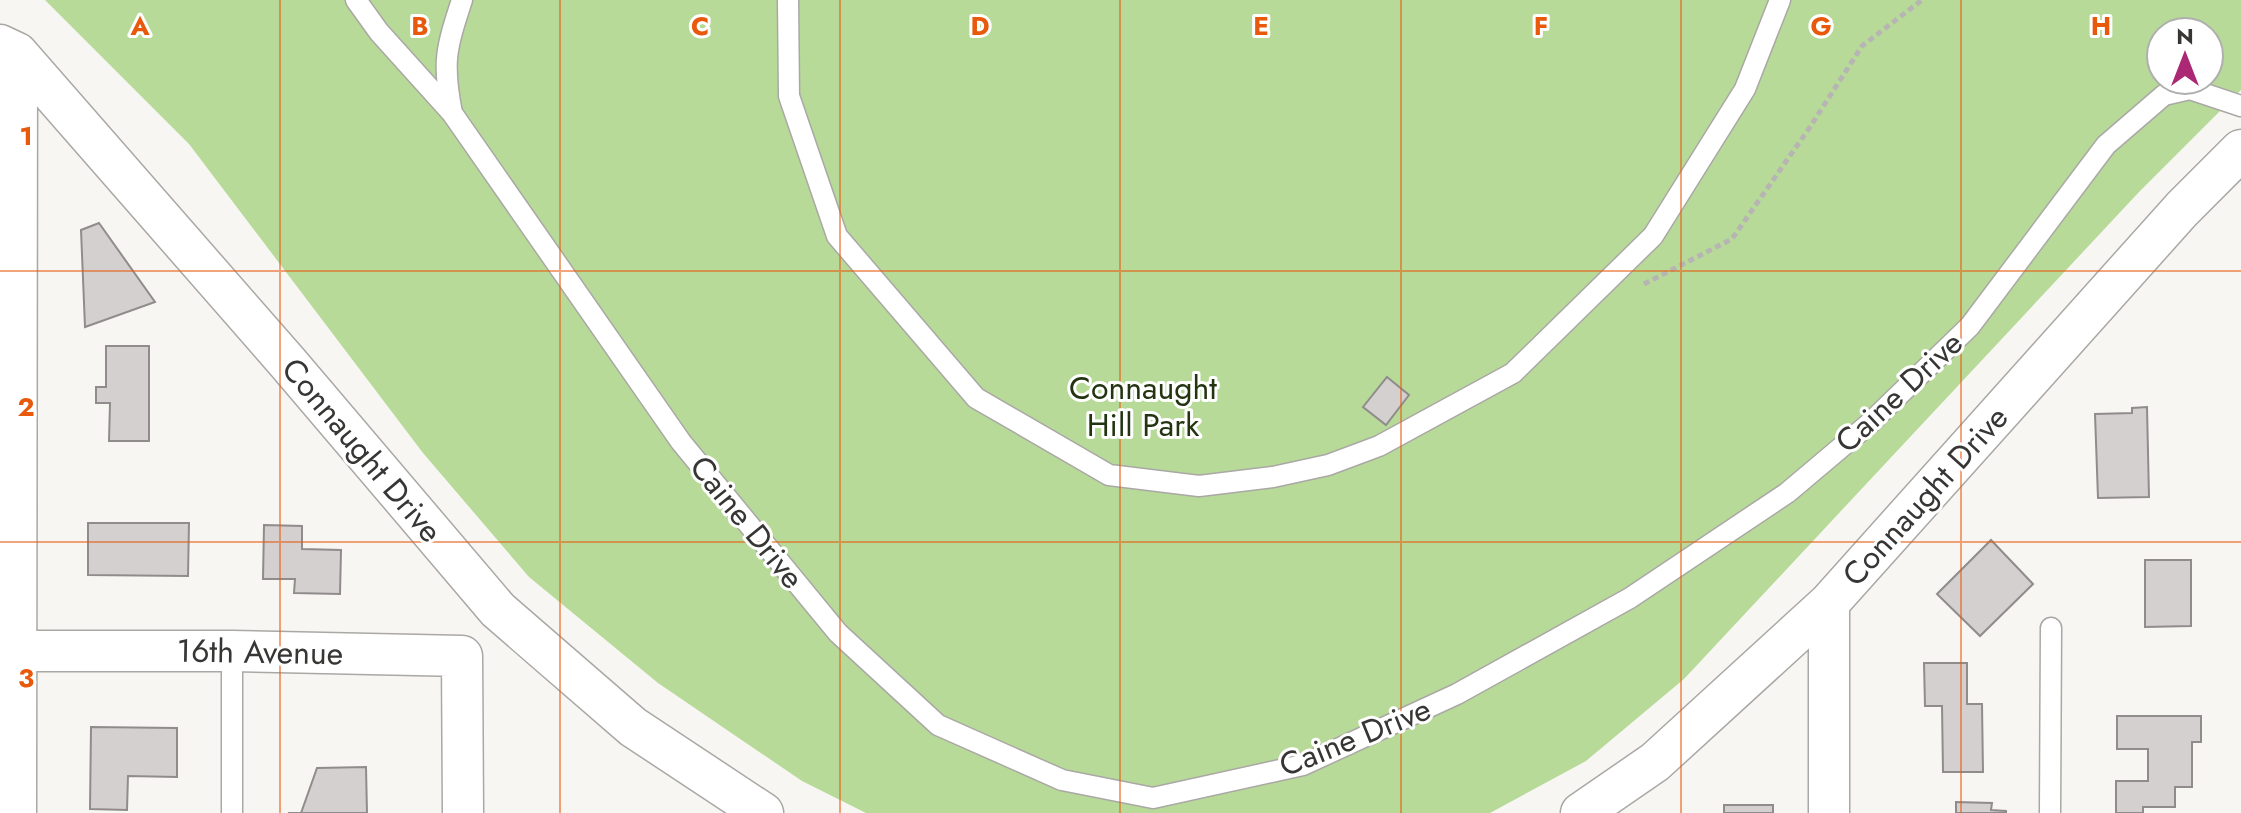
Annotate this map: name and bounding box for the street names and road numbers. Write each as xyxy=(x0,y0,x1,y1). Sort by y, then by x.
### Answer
street label: Caine Drive xyxy=(1825,321,1973,463)
street label: Connaught Drive xyxy=(271,348,453,552)
street label: Connaught Drive xyxy=(1831,396,2019,596)
street label: Caine Drive xyxy=(679,445,815,599)
street label: 16th Avenue xyxy=(176,628,344,676)
street label: Caine Drive xyxy=(1272,686,1438,788)

